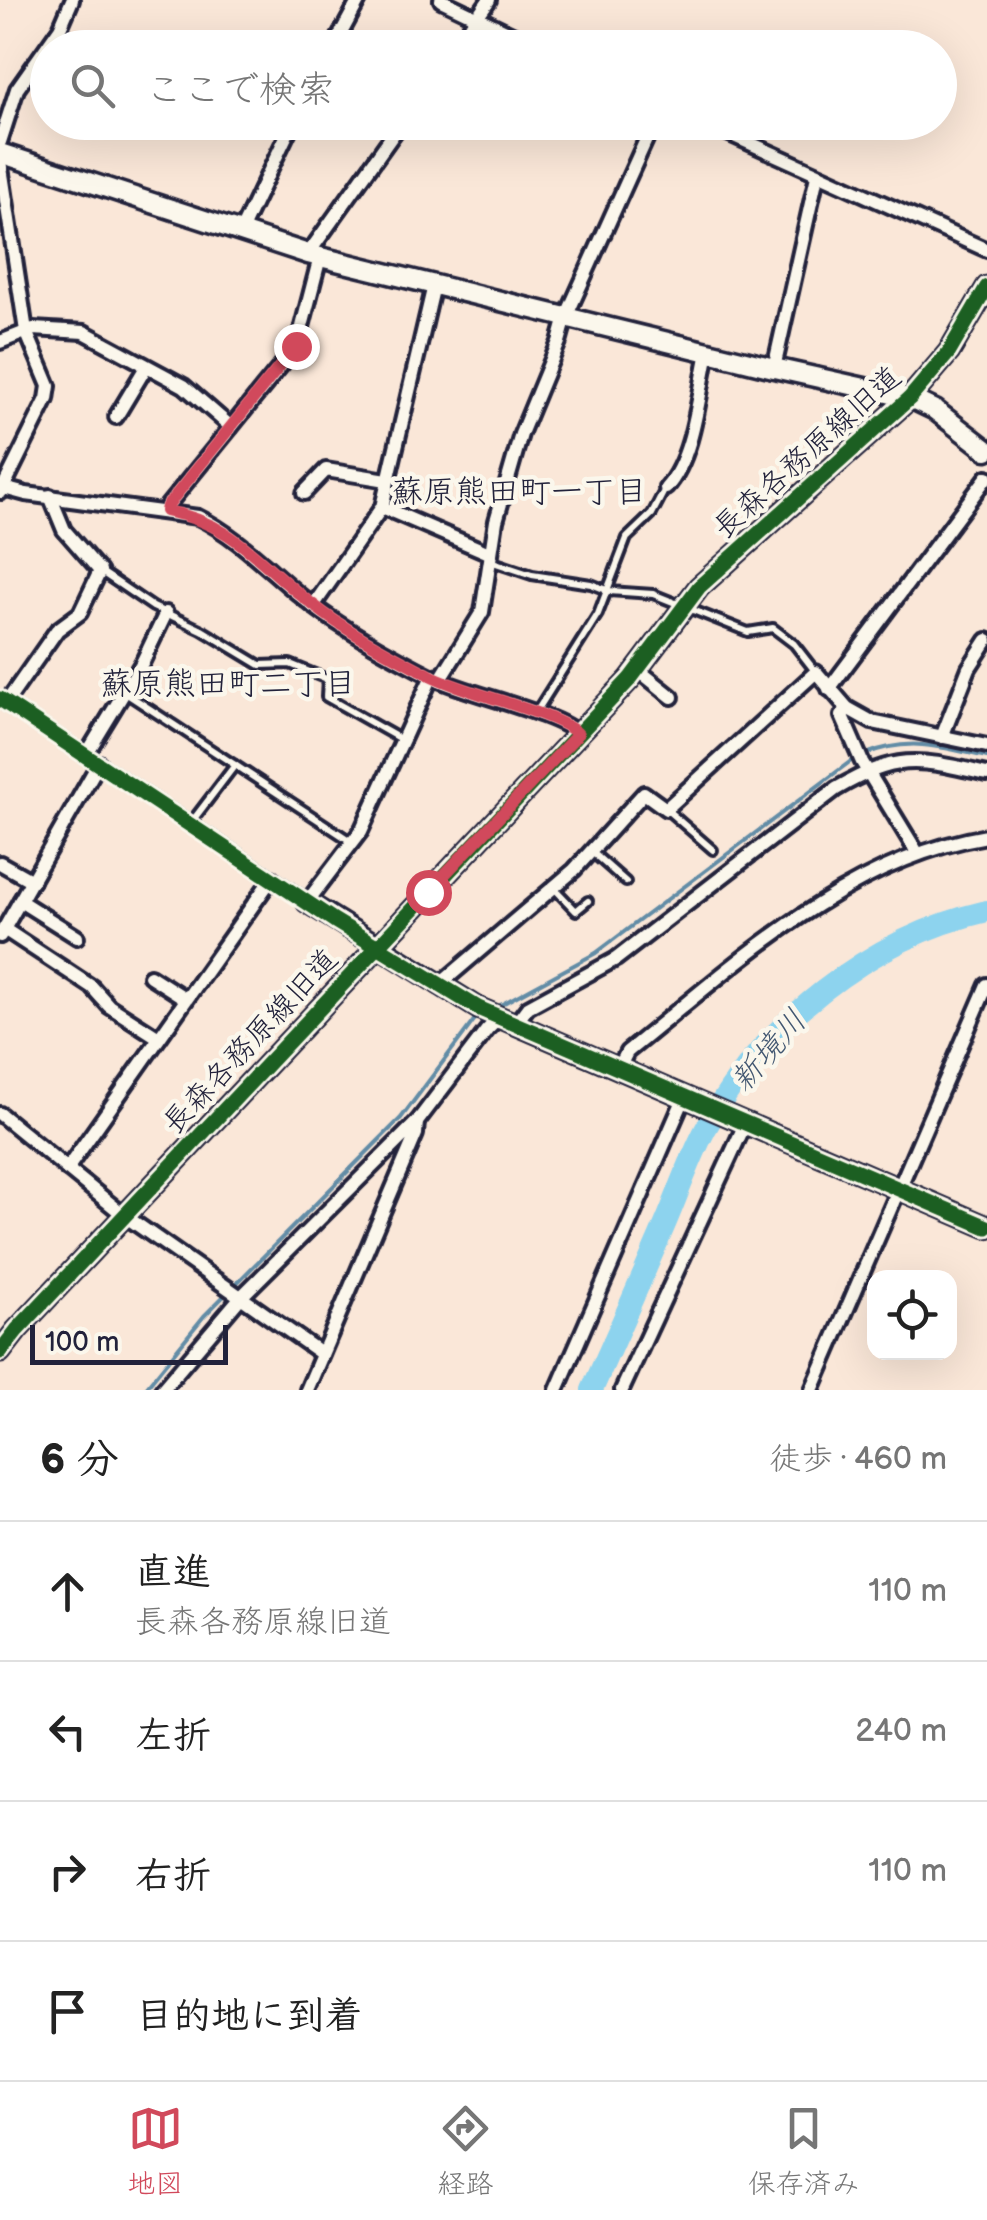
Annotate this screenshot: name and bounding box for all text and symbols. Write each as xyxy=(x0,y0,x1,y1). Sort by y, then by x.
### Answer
search box xyxy=(30,30,957,140)
icon: search xyxy=(65,58,120,113)
text: ここで検索 xyxy=(145,68,335,113)
route end xyxy=(274,324,320,370)
street label: 長森各務原線旧道 xyxy=(706,359,909,546)
district label: 蘇原熊田町一丁目 xyxy=(391,473,647,512)
district label: 蘇原熊田町二丁目 xyxy=(100,665,356,704)
route start xyxy=(406,870,452,916)
street label: 長森各務原線旧道 xyxy=(156,942,346,1142)
water label: 新境川 xyxy=(723,1002,815,1100)
map controls xyxy=(867,1270,957,1360)
button: locate xyxy=(867,1270,957,1360)
scale bar xyxy=(30,1320,228,1364)
text: 100 m xyxy=(45,1326,119,1359)
text: 6 分 xyxy=(40,1435,119,1486)
text: 徒歩 · 460 m xyxy=(769,1440,947,1479)
text: 直進 xyxy=(135,1550,211,1595)
icon: ahead xyxy=(40,1564,95,1619)
text: 110 m xyxy=(868,1572,947,1611)
text: 長森各務原線旧道 xyxy=(135,1603,391,1642)
icon: left xyxy=(40,1704,95,1759)
text: 240 m xyxy=(855,1712,947,1751)
text: 左折 xyxy=(135,1714,211,1759)
icon: right xyxy=(40,1844,95,1899)
text: 110 m xyxy=(868,1852,947,1891)
text: 右折 xyxy=(135,1854,211,1899)
icon: arrive xyxy=(40,1984,95,2039)
text: 目的地に到着 xyxy=(135,1994,363,2039)
tab: 地図 xyxy=(127,2101,183,2201)
tab: 経路 xyxy=(437,2101,494,2201)
tab: 保存済み xyxy=(748,2101,860,2201)

